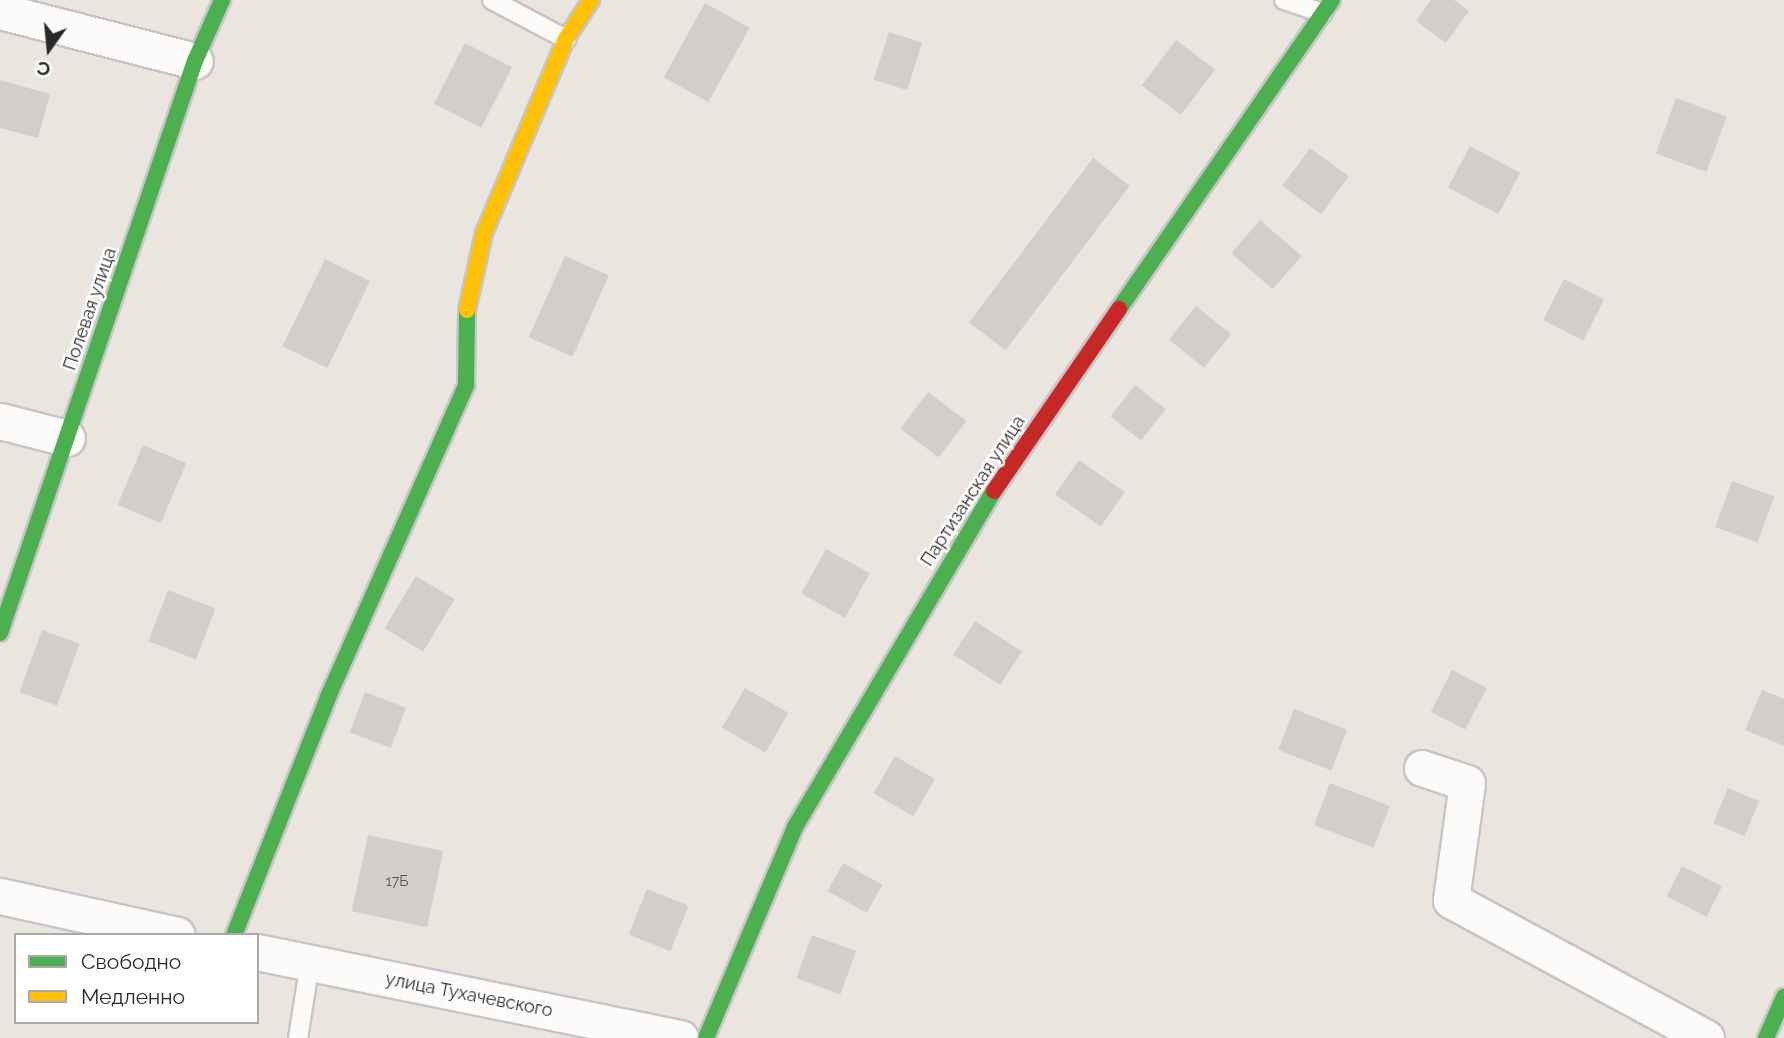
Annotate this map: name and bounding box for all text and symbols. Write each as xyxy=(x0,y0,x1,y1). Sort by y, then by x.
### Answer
north arrow xyxy=(14,14,84,84)
text: С xyxy=(34,57,53,82)
street label: Полевая улица xyxy=(59,245,121,373)
street label: Партизанская улица xyxy=(916,412,1030,570)
house number: 17Б xyxy=(386,873,408,889)
legend xyxy=(14,933,259,1024)
text: Свободно xyxy=(81,949,181,974)
street label: улица Тухачевского xyxy=(383,968,555,1022)
text: Медленно xyxy=(81,984,185,1009)

